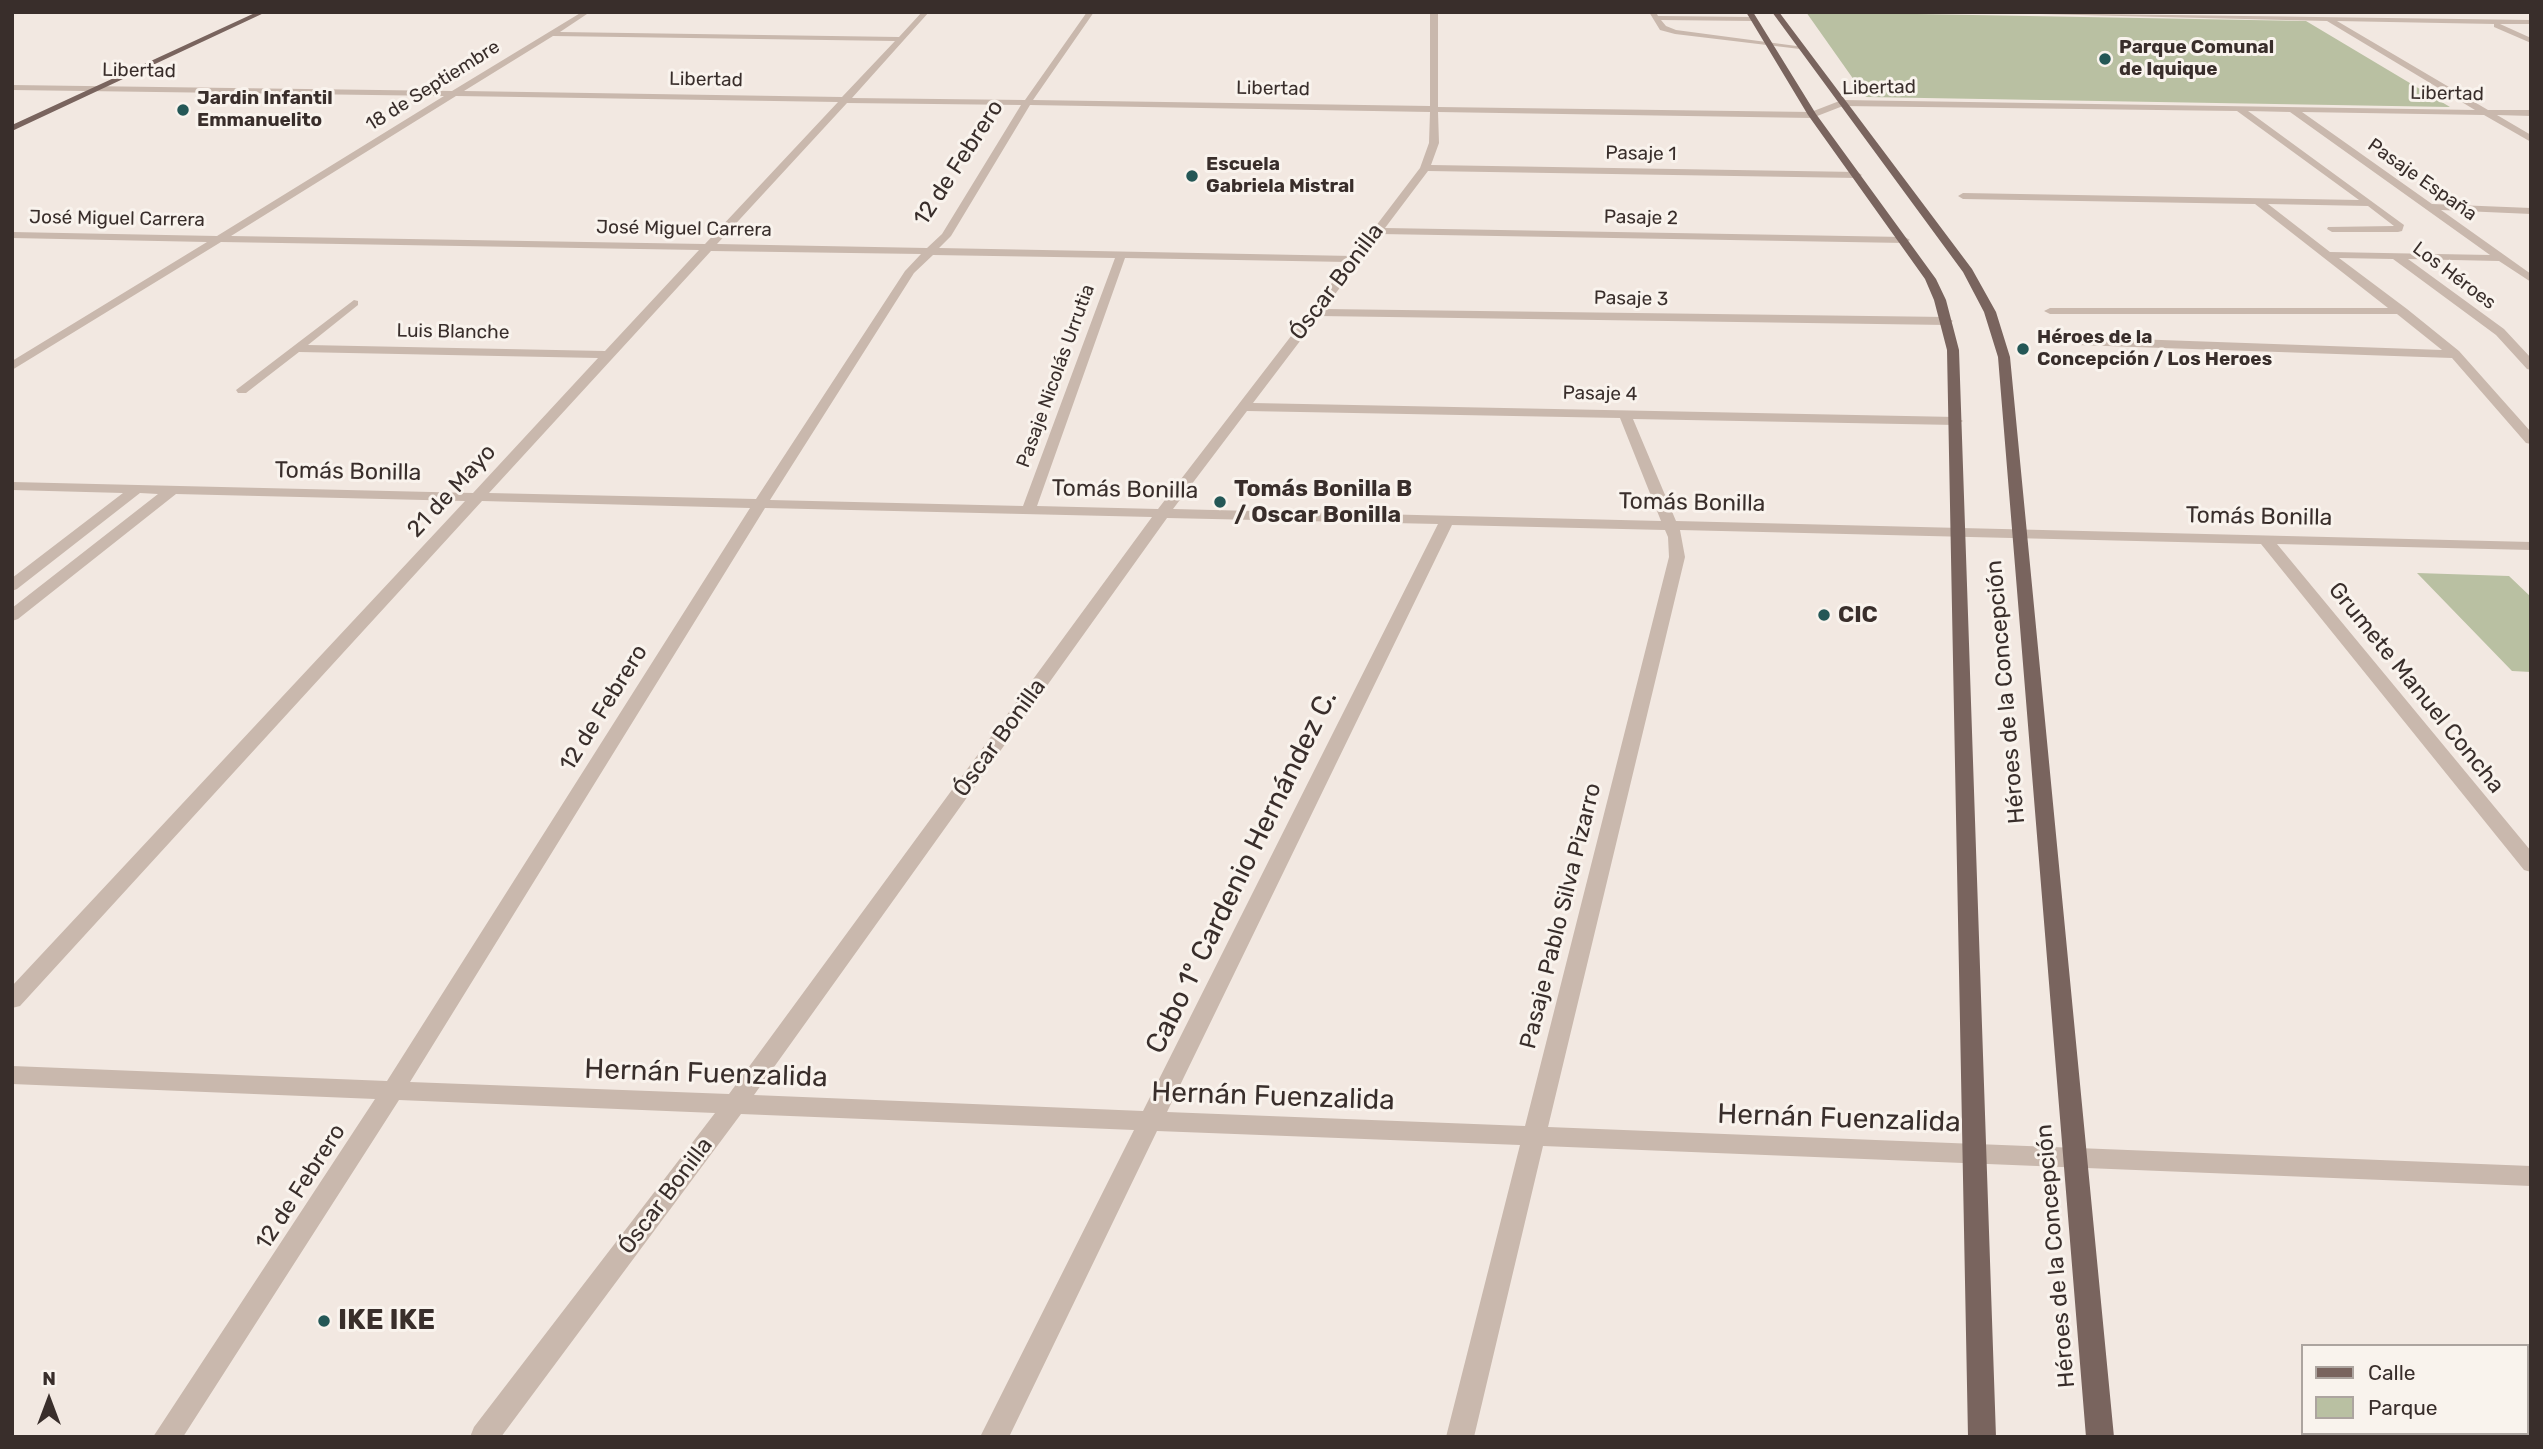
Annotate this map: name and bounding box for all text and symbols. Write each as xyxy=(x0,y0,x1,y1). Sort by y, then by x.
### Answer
street label: 18 de Septiembre xyxy=(362,36,504,136)
place label: Parque Comunal de Iquique xyxy=(2119,37,2274,81)
marker: Parque Comunal de Iquique xyxy=(2097,51,2113,67)
street label: Libertad xyxy=(102,59,176,83)
street label: Libertad xyxy=(669,68,743,92)
street label: Libertad xyxy=(1842,76,1916,100)
street label: Libertad xyxy=(1236,77,1310,101)
street label: Libertad xyxy=(2410,82,2484,106)
place label: Jardin Infantil Emmanuelito xyxy=(197,88,333,132)
street label: 12 de Febrero xyxy=(908,95,1010,231)
marker: Jardin Infantil Emmanuelito xyxy=(175,102,191,118)
street label: Pasaje España xyxy=(2363,134,2481,226)
street label: Pasaje 1 xyxy=(1605,142,1677,166)
place label: Escuela Gabriela Mistral xyxy=(1206,154,1355,198)
marker: Escuela Gabriela Mistral xyxy=(1184,168,1200,184)
street label: José Miguel Carrera xyxy=(29,206,205,232)
street label: Pasaje 2 xyxy=(1604,206,1678,230)
street label: José Miguel Carrera xyxy=(596,216,772,242)
street label: Óscar Bonilla xyxy=(1284,218,1390,346)
street label: Los Héroes xyxy=(2408,237,2500,315)
street label: Pasaje Nicolás Urrutia xyxy=(1012,281,1100,471)
street label: Pasaje 3 xyxy=(1594,287,1668,311)
street label: Luis Blanche xyxy=(396,320,510,344)
place label: Héroes de la Concepción / Los Heroes xyxy=(2037,327,2272,371)
marker: Héroes de la Concepción / Los Heroes xyxy=(2015,341,2031,357)
street label: Pasaje 4 xyxy=(1562,382,1638,406)
street label: 21 de Mayo xyxy=(402,439,502,543)
street label: Tomás Bonilla xyxy=(274,457,422,487)
street label: Tomás Bonilla xyxy=(1051,475,1199,505)
place label: Tomás Bonilla B / Oscar Bonilla xyxy=(1234,475,1412,529)
street label: Tomás Bonilla xyxy=(1618,488,1766,518)
marker: Tomás Bonilla B / Oscar Bonilla xyxy=(1212,494,1228,510)
street label: Tomás Bonilla xyxy=(2185,502,2333,532)
street label: Héroes de la Concepción xyxy=(1981,559,2031,825)
street label: Grumete Manuel Concha xyxy=(2322,577,2510,799)
place label: CIC xyxy=(1838,601,1878,629)
marker: CIC xyxy=(1816,607,1832,623)
street label: 12 de Febrero xyxy=(554,640,654,776)
street label: Óscar Bonilla xyxy=(948,674,1052,802)
street label: Cabo 1º Cardenio Hernández C. xyxy=(1139,685,1345,1059)
street label: Pasaje Pablo Silva Pizarro xyxy=(1515,780,1607,1052)
street label: Hernán Fuenzalida xyxy=(584,1053,828,1095)
street label: Hernán Fuenzalida xyxy=(1151,1076,1395,1118)
street label: Hernán Fuenzalida xyxy=(1717,1098,1961,1140)
street label: 12 de Febrero xyxy=(250,1119,352,1255)
street label: Héroes de la Concepción xyxy=(2031,1123,2081,1389)
street label: Óscar Bonilla xyxy=(613,1132,719,1260)
place label: IKE IKE xyxy=(338,1304,435,1338)
marker: IKE IKE xyxy=(316,1313,332,1329)
legend xyxy=(2302,1344,2529,1435)
text: Calle xyxy=(2368,1360,2416,1385)
north arrow xyxy=(14,1365,84,1435)
text: N xyxy=(42,1367,56,1390)
text: Parque xyxy=(2368,1395,2438,1420)

